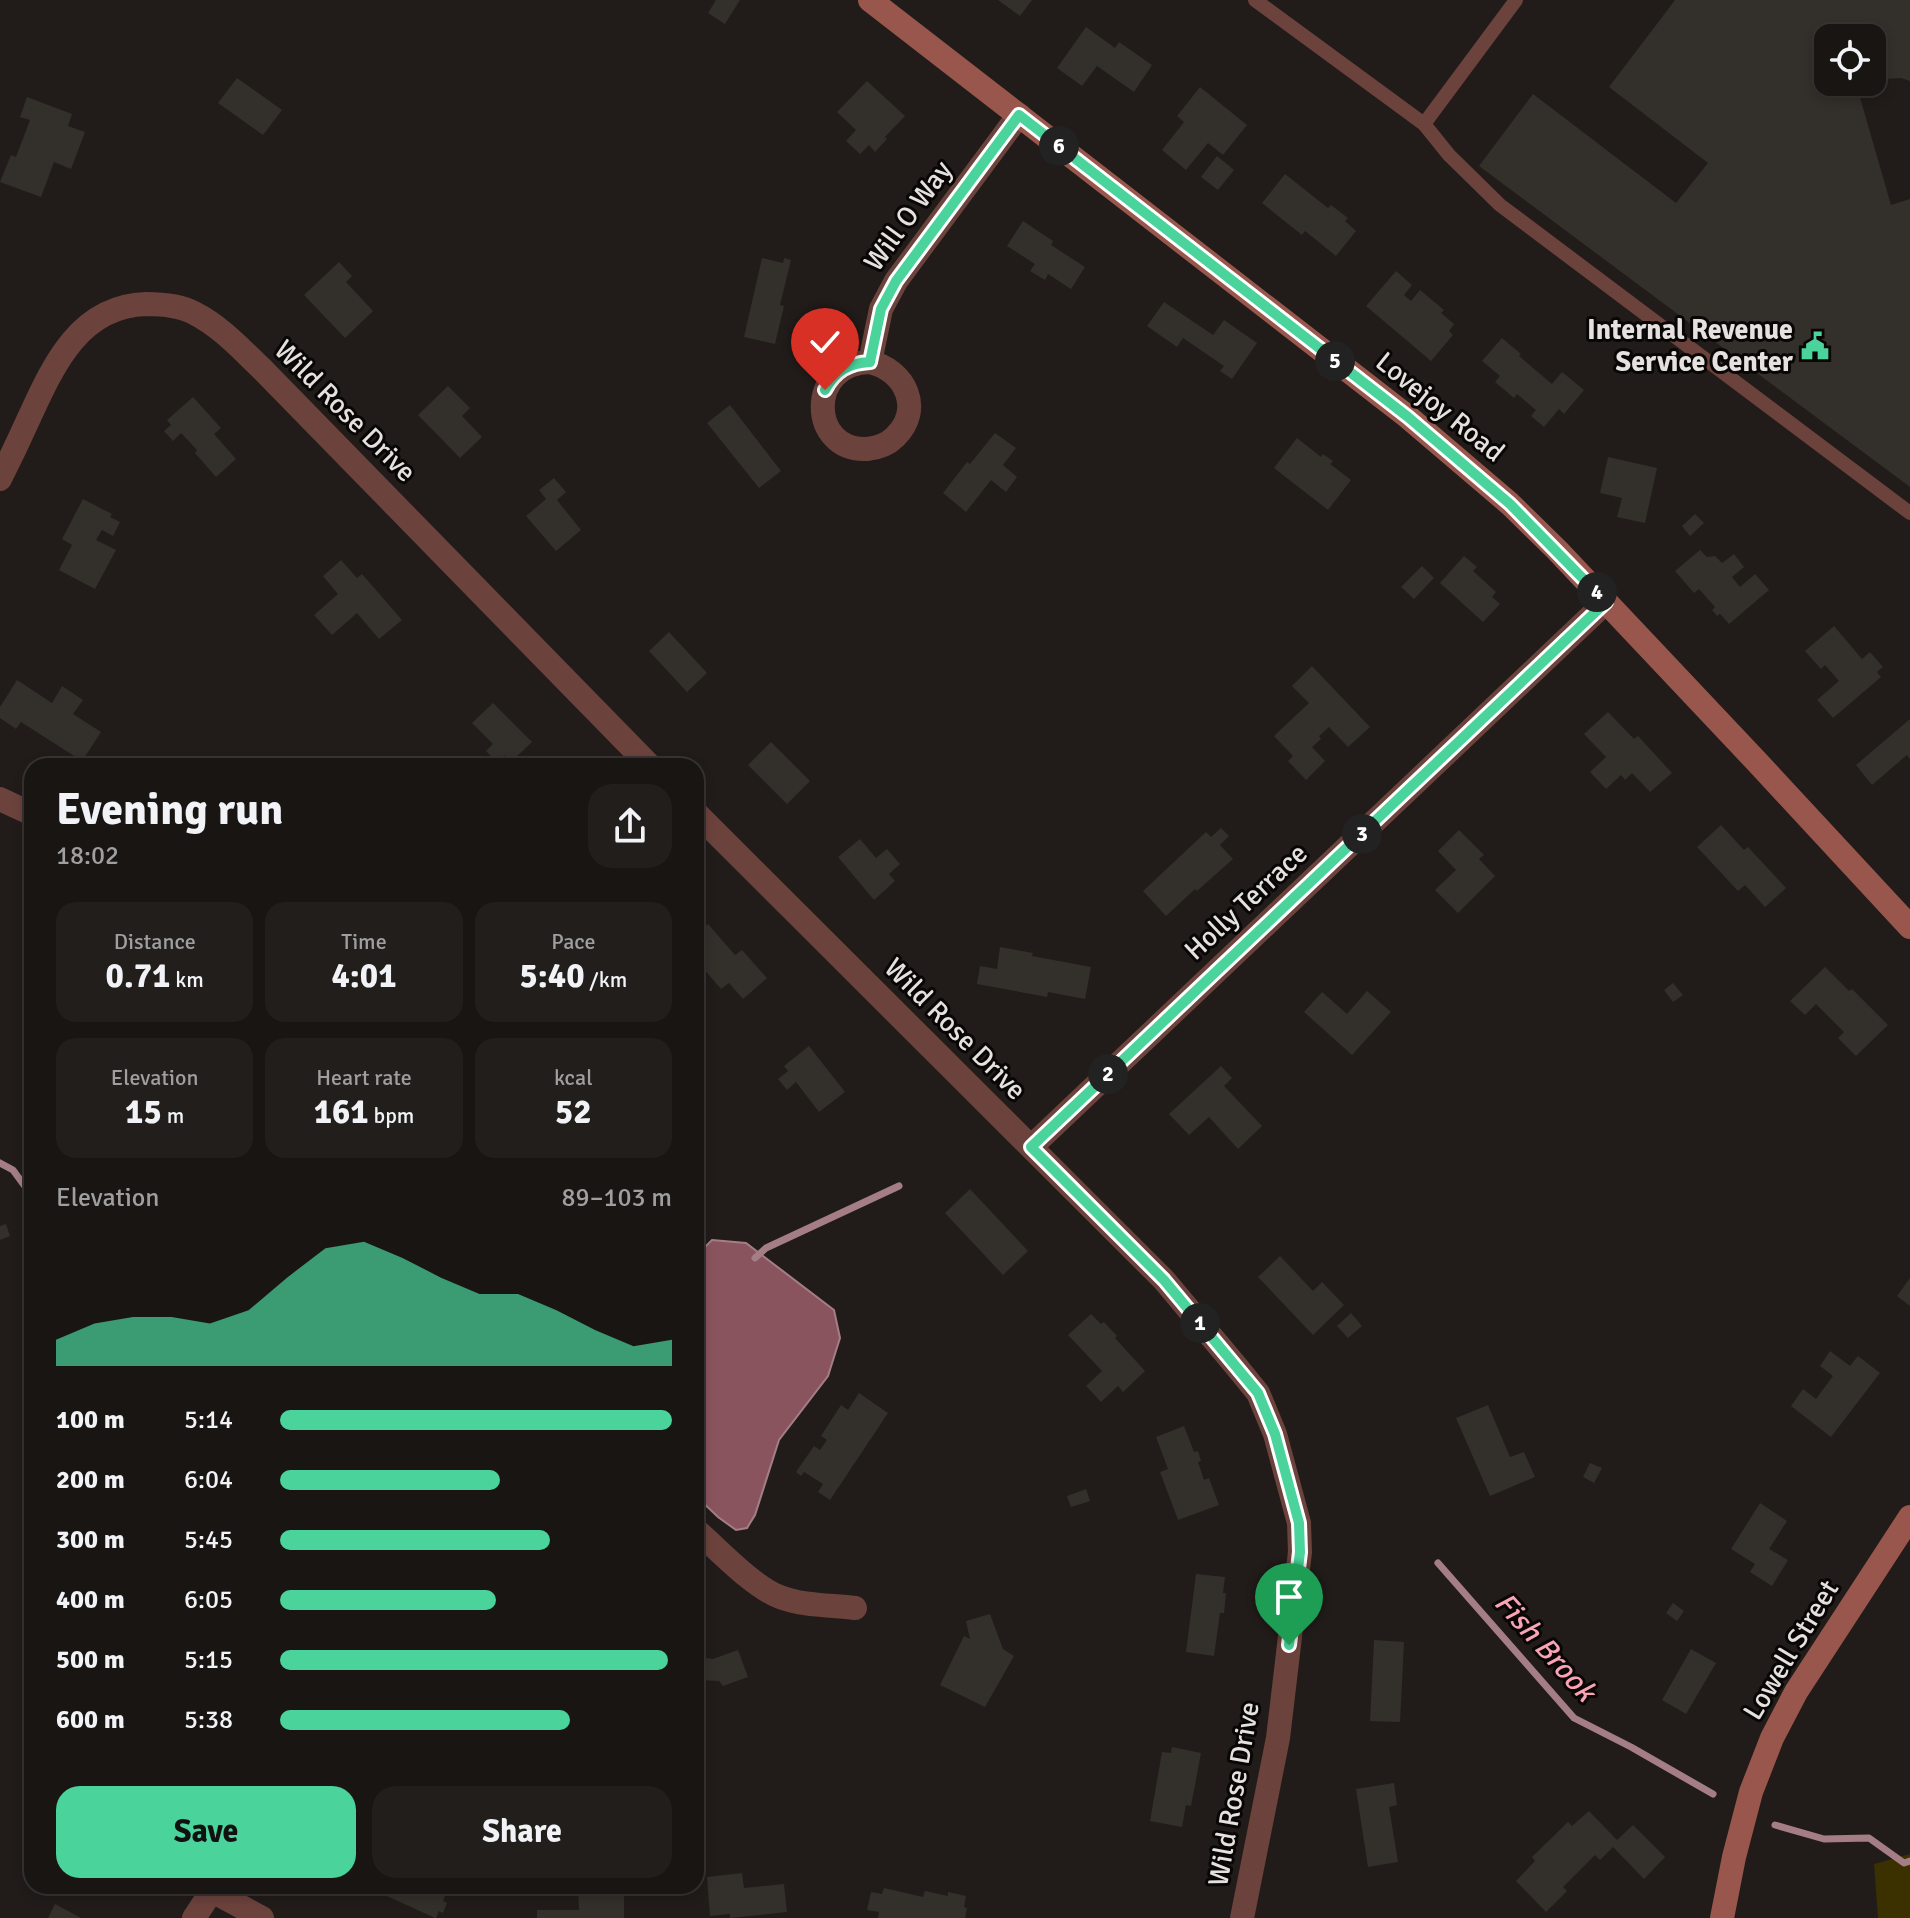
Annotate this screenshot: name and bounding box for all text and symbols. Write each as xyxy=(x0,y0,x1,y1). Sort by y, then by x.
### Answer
map controls xyxy=(1814,24,1886,96)
button: locate xyxy=(1814,24,1886,96)
pin: 6 xyxy=(1039,126,1079,166)
text: 6 xyxy=(1053,132,1065,159)
street label: Will O Way xyxy=(857,154,959,278)
pin xyxy=(791,308,859,390)
place label: Internal Revenue Service Center xyxy=(1587,313,1794,379)
icon: check xyxy=(803,320,847,364)
public building icon: Internal Revenue Service Center xyxy=(1800,331,1830,361)
street label: Wild Rose Drive xyxy=(267,333,423,489)
pin: 5 xyxy=(1315,341,1355,381)
street label: Lovejoy Road xyxy=(1369,345,1511,469)
text: 5 xyxy=(1329,347,1341,374)
pin: 4 xyxy=(1577,572,1617,612)
text: 4 xyxy=(1591,578,1603,605)
text: Evening run xyxy=(56,783,283,837)
button: share xyxy=(588,784,672,868)
pin: 3 xyxy=(1342,814,1382,854)
text: 3 xyxy=(1356,820,1368,847)
street label: Holly Terrace xyxy=(1178,837,1314,967)
text: 18:02 xyxy=(56,840,119,872)
text: Distance xyxy=(114,928,196,955)
text: Time xyxy=(341,928,387,955)
text: Pace xyxy=(551,928,595,955)
street label: Wild Rose Drive xyxy=(877,951,1033,1107)
text: 0.71 xyxy=(106,955,170,997)
text: 4:01 xyxy=(331,955,397,997)
text: 5:40 xyxy=(519,955,585,997)
text: km xyxy=(170,966,204,993)
text: /km xyxy=(585,966,627,993)
pin: 2 xyxy=(1088,1054,1128,1094)
text: 2 xyxy=(1102,1060,1114,1087)
text: Elevation xyxy=(111,1064,198,1091)
text: Heart rate xyxy=(316,1064,412,1091)
text: kcal xyxy=(554,1064,593,1091)
text: 15 xyxy=(125,1091,162,1133)
text: 161 xyxy=(314,1091,369,1133)
text: 52 xyxy=(555,1091,592,1133)
text: m xyxy=(162,1102,184,1129)
text: bpm xyxy=(369,1102,414,1129)
text: Elevation xyxy=(56,1182,160,1214)
text: 89–103 m xyxy=(562,1182,672,1214)
pin: 1 xyxy=(1180,1303,1220,1343)
text: 1 xyxy=(1194,1309,1206,1336)
text: 100 m xyxy=(56,1404,125,1436)
text: 5:14 xyxy=(184,1404,233,1436)
text: 200 m xyxy=(56,1464,125,1496)
text: 6:04 xyxy=(184,1464,233,1496)
text: 300 m xyxy=(56,1524,125,1556)
text: 5:45 xyxy=(184,1524,233,1556)
pin xyxy=(1255,1563,1323,1645)
street label: Lowell Street xyxy=(1736,1574,1846,1726)
icon: arrive xyxy=(1267,1575,1311,1619)
text: 400 m xyxy=(56,1584,125,1616)
text: 6:05 xyxy=(184,1584,233,1616)
water label: Fish Brook xyxy=(1486,1585,1606,1711)
text: 500 m xyxy=(56,1644,125,1676)
text: 5:15 xyxy=(184,1644,233,1676)
street label: Wild Rose Drive xyxy=(1201,1699,1267,1889)
text: 600 m xyxy=(56,1704,125,1736)
text: 5:38 xyxy=(184,1704,233,1736)
button: Save xyxy=(56,1786,356,1878)
button: Share xyxy=(372,1786,672,1878)

